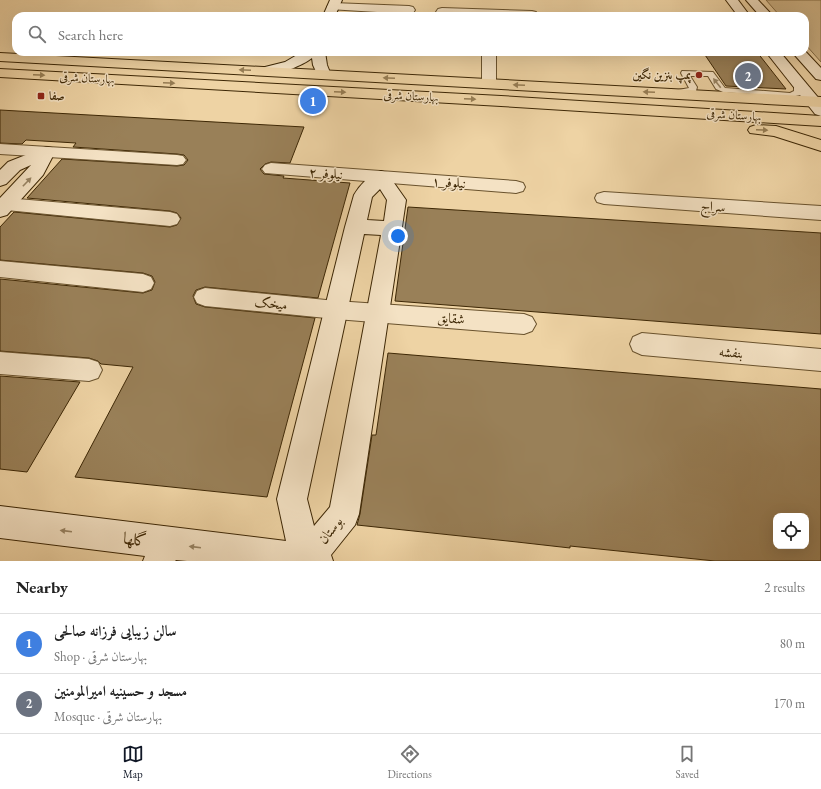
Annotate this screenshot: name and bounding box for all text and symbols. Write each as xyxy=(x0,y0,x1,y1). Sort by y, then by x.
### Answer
search box xyxy=(12,12,809,56)
icon: search xyxy=(26,23,48,45)
text: Search here xyxy=(58,25,123,44)
pin: 2 xyxy=(735,61,761,91)
one-way arrow xyxy=(239,67,251,74)
place label: پمپ بنزین نگین xyxy=(633,67,692,84)
street label: بهارستان شرقی xyxy=(59,69,115,87)
marker: پمپ بنزین نگین xyxy=(694,70,704,80)
one-way arrow xyxy=(33,72,45,79)
one-way arrow xyxy=(383,75,395,82)
one-way arrow xyxy=(712,78,721,88)
one-way arrow xyxy=(163,79,175,86)
one-way arrow xyxy=(513,82,525,89)
pin: 1 xyxy=(300,86,326,116)
street label: بهارستان شرقی xyxy=(383,87,439,105)
place label: صفا xyxy=(49,88,65,104)
one-way arrow xyxy=(334,89,347,95)
one-way arrow xyxy=(643,89,655,96)
marker: صفا xyxy=(36,91,46,101)
one-way arrow xyxy=(464,96,477,102)
street label: بهارستان شرقی xyxy=(706,105,762,125)
one-way arrow xyxy=(756,127,769,133)
street label: نیلوفر ۲ xyxy=(308,163,344,183)
street label: نیلوفر ۱ xyxy=(431,172,467,192)
one-way arrow xyxy=(22,177,32,187)
street label: سراج xyxy=(700,196,726,220)
your location xyxy=(388,226,408,246)
street label: میخک xyxy=(254,292,288,314)
street label: شقایق xyxy=(437,308,465,328)
street label: بنفشه xyxy=(718,342,744,362)
street label: بوستان xyxy=(314,512,347,547)
map controls xyxy=(773,513,809,549)
button: locate xyxy=(773,513,809,549)
street label: گلها xyxy=(122,527,148,551)
one-way arrow xyxy=(60,528,72,534)
one-way arrow xyxy=(189,543,201,550)
text: Nearby xyxy=(16,576,68,598)
text: 2 results xyxy=(764,579,805,596)
text: سالن زیبایی فرزانه صالحی xyxy=(54,621,177,640)
text: 1 xyxy=(26,635,32,652)
text: 80 m xyxy=(780,635,805,652)
text: Shop · بهارستان شرقی xyxy=(54,648,147,665)
text: مسجد و حسینیه امیرالمومنین xyxy=(54,681,187,700)
text: 2 xyxy=(26,695,32,712)
text: 170 m xyxy=(774,695,805,712)
text: Mosque · بهارستان شرقی xyxy=(54,708,162,725)
tab: Map xyxy=(122,743,144,781)
tab: Directions xyxy=(388,743,432,781)
tab: Saved xyxy=(676,743,699,781)

